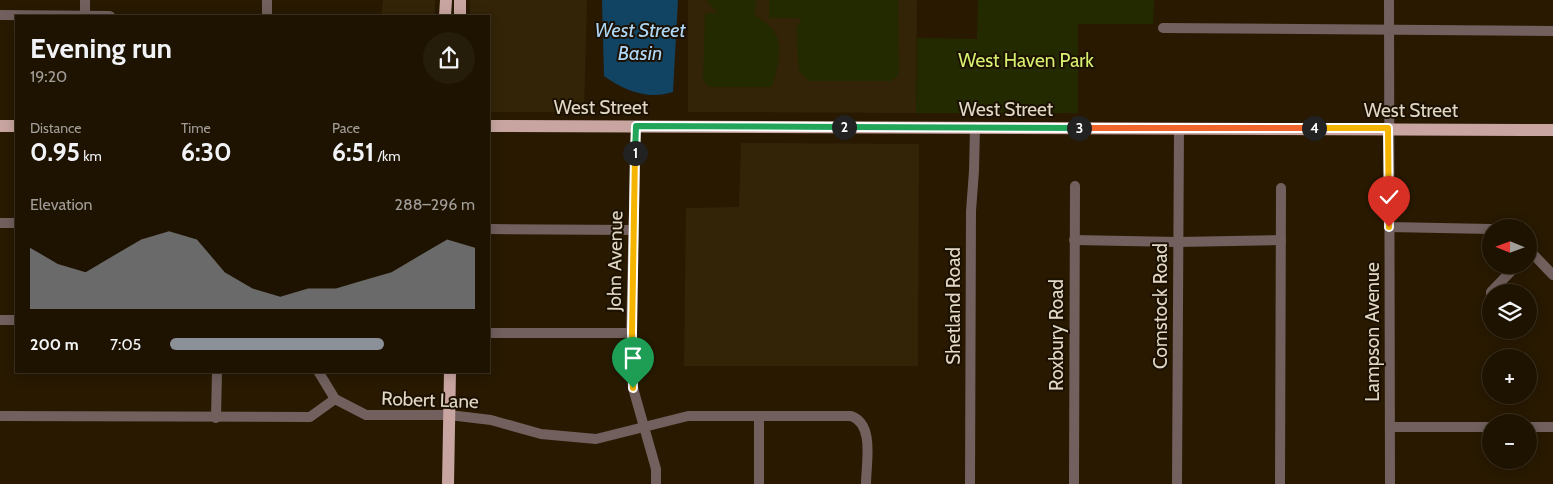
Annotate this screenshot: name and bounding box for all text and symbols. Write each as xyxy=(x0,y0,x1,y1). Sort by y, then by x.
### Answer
water label: West Street Basin xyxy=(594,18,687,65)
text: Evening run xyxy=(30,31,172,65)
button: share xyxy=(423,32,475,84)
park label: West Haven Park xyxy=(958,49,1094,72)
text: 19:20 xyxy=(30,67,67,86)
street label: West Street xyxy=(554,96,649,119)
street label: West Street xyxy=(959,98,1054,121)
street label: West Street xyxy=(1364,99,1459,122)
pin: 2 xyxy=(832,114,856,140)
pin: 3 xyxy=(1066,116,1092,140)
pin: 4 xyxy=(1302,116,1326,140)
text: 2 xyxy=(841,118,848,136)
text: Distance xyxy=(30,119,82,137)
text: Time xyxy=(181,119,211,137)
text: Pace xyxy=(332,119,360,137)
text: 3 xyxy=(1076,119,1083,137)
text: 4 xyxy=(1310,119,1319,137)
text: 0.95 xyxy=(30,137,80,167)
text: 6:30 xyxy=(181,137,232,167)
text: 6:51 xyxy=(332,137,374,167)
pin: 1 xyxy=(622,140,648,166)
text: 1 xyxy=(633,144,638,162)
text: km xyxy=(80,147,102,165)
text: /km xyxy=(374,147,401,165)
pin xyxy=(1368,176,1410,227)
icon: check xyxy=(1375,183,1403,211)
text: Elevation xyxy=(30,195,93,214)
text: 288–296 m xyxy=(395,195,475,214)
street label: John Avenue xyxy=(603,210,627,312)
north arrow xyxy=(1482,219,1538,274)
map controls xyxy=(1482,219,1537,469)
street label: Comstock Road xyxy=(1149,243,1172,369)
street label: Shetland Road xyxy=(942,247,965,365)
street label: Lampson Avenue xyxy=(1361,262,1384,402)
street label: Roxbury Road xyxy=(1045,279,1068,391)
button: layers xyxy=(1482,284,1537,339)
text: 200 m xyxy=(30,335,79,354)
text: 7:05 xyxy=(110,335,141,354)
pin xyxy=(612,337,654,388)
icon: arrive xyxy=(619,344,647,372)
button: + xyxy=(1482,349,1537,404)
street label: Robert Lane xyxy=(381,387,479,413)
button: − xyxy=(1482,414,1537,469)

